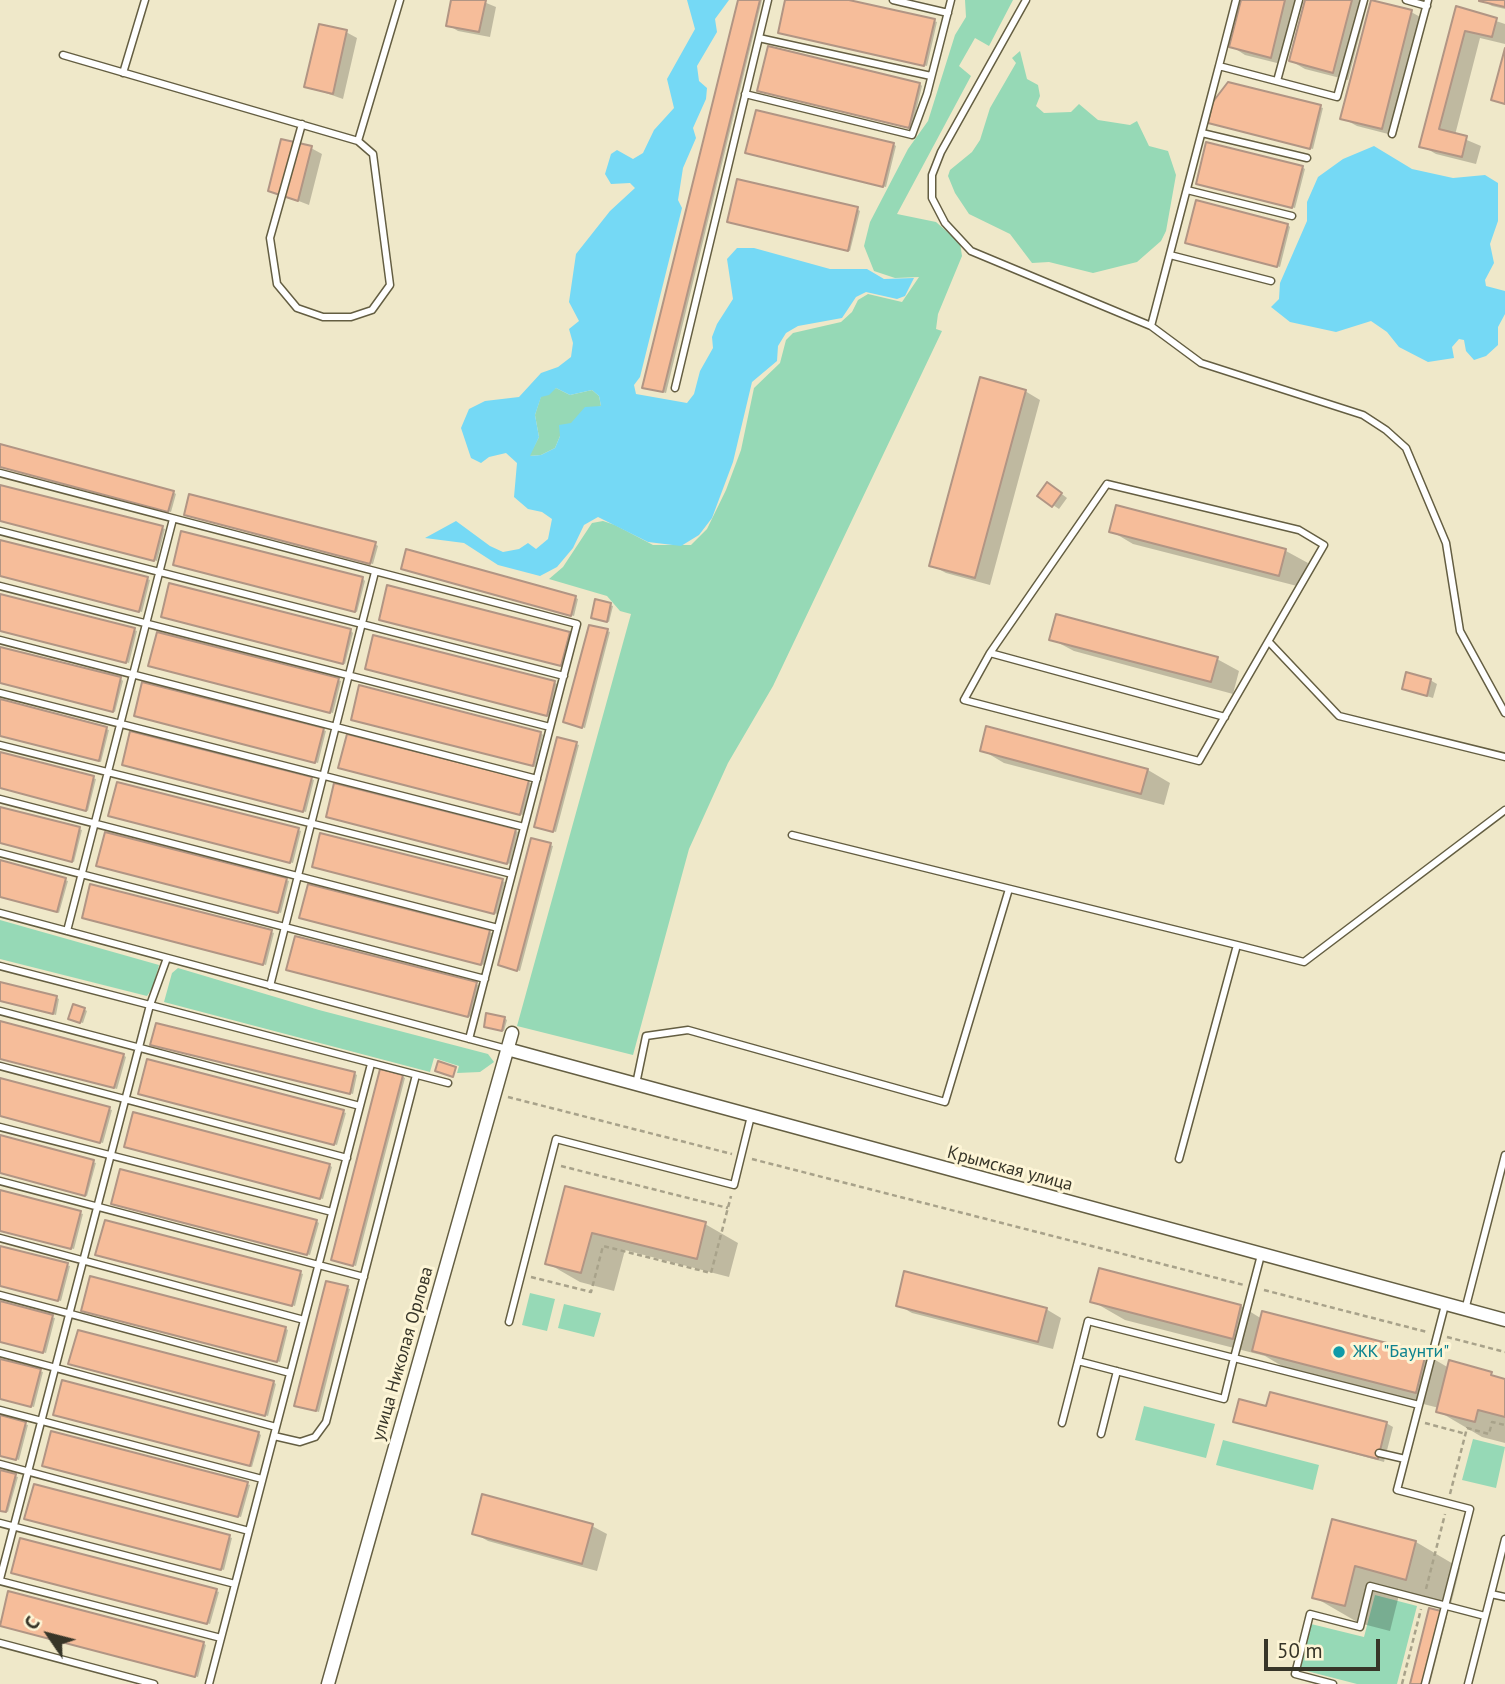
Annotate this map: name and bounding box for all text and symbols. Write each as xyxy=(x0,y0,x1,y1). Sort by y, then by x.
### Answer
street label: Крымская улица xyxy=(945,1142,1075,1196)
street label: улица Николая Орлова xyxy=(368,1264,438,1444)
place label: ЖК "Баунти" xyxy=(1353,1341,1449,1363)
marker: ЖК "Баунти" xyxy=(1331,1344,1347,1360)
north arrow xyxy=(14,1600,84,1670)
text: С xyxy=(19,1612,45,1634)
scale bar xyxy=(1267,1624,1382,1668)
text: 50 m xyxy=(1277,1637,1323,1664)

